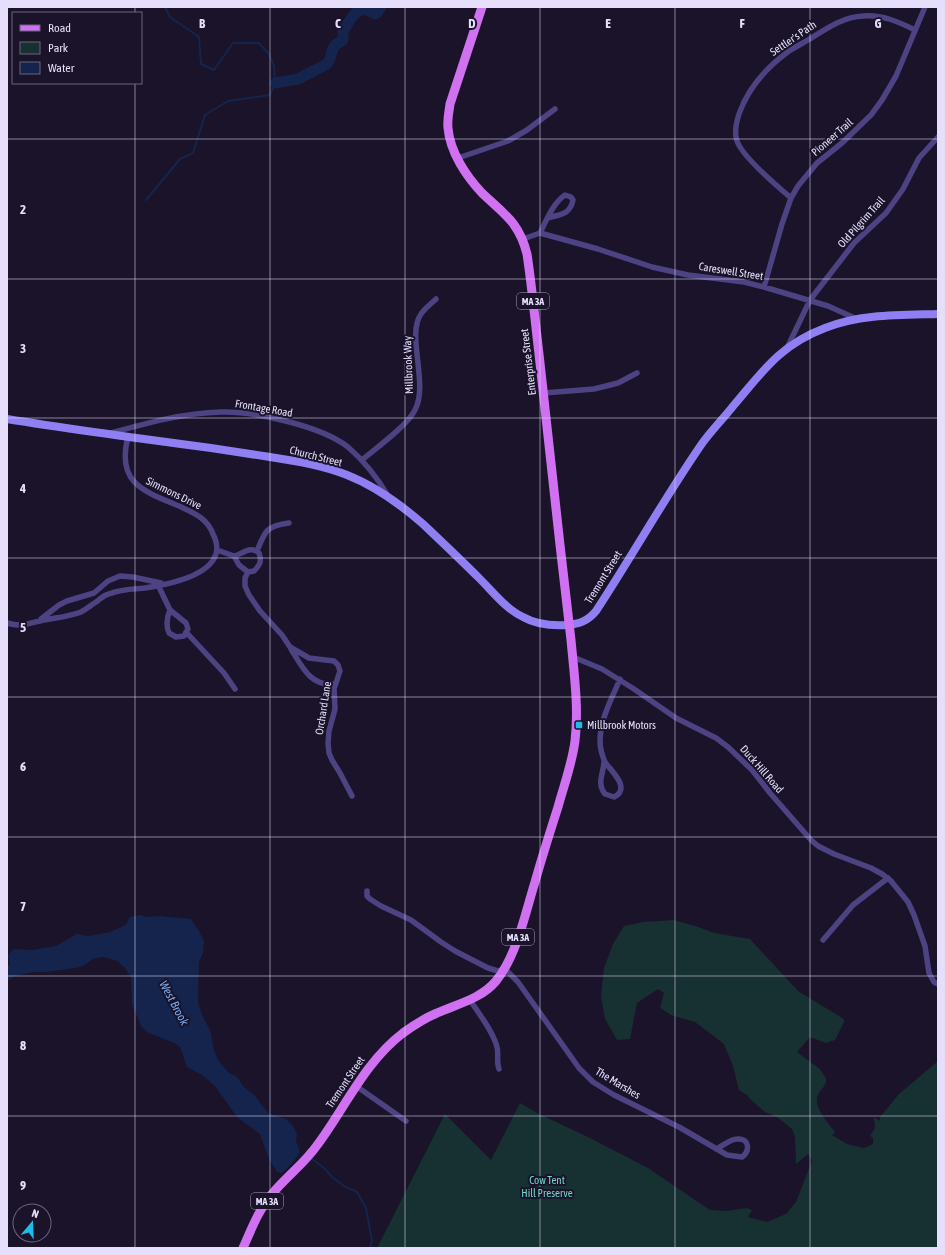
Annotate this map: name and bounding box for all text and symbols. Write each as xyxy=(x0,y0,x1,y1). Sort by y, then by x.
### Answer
legend xyxy=(12,12,142,84)
text: B xyxy=(199,16,206,31)
text: C xyxy=(335,16,341,31)
text: D xyxy=(468,16,476,31)
text: E xyxy=(605,16,611,31)
text: F xyxy=(739,16,745,31)
text: G xyxy=(875,16,882,31)
street label: Settler's Path xyxy=(768,18,818,58)
text: Road xyxy=(48,21,71,35)
text: Park xyxy=(48,41,69,55)
text: Water xyxy=(48,61,75,75)
street label: Pioneer Trail xyxy=(809,116,855,158)
street label: Old Pilgrim Trail xyxy=(835,194,887,250)
text: 2 xyxy=(20,202,26,217)
street label: Careswell Street xyxy=(698,260,764,282)
road number: MA 3A xyxy=(517,293,549,309)
street label: Enterprise Street xyxy=(518,328,538,396)
street label: Millbrook Way xyxy=(401,335,415,394)
text: 3 xyxy=(20,341,26,356)
street label: Frontage Road xyxy=(234,397,294,419)
street label: Church Street xyxy=(288,444,344,468)
street label: Simmons Drive xyxy=(144,474,204,512)
text: 4 xyxy=(19,481,26,496)
street label: Tremont Street xyxy=(582,549,624,605)
text: 5 xyxy=(20,620,26,635)
street label: Orchard Lane xyxy=(313,680,333,736)
place label: Millbrook Motors xyxy=(587,719,656,731)
marker: Millbrook Motors xyxy=(574,720,584,730)
street label: Duck Hill Road xyxy=(738,743,786,795)
text: 6 xyxy=(20,759,26,774)
text: 7 xyxy=(20,899,26,914)
road number: MA 3A xyxy=(502,929,534,945)
water label: West Brook xyxy=(156,978,192,1028)
text: 8 xyxy=(20,1038,26,1053)
street label: Tremont Street xyxy=(323,1054,367,1110)
street label: The Marshes xyxy=(593,1065,643,1101)
park label: Cow Tent Hill Preserve xyxy=(521,1174,573,1199)
text: 9 xyxy=(20,1178,26,1193)
road number: MA 3A xyxy=(251,1193,283,1209)
north arrow xyxy=(12,1203,52,1243)
text: N xyxy=(30,1207,40,1220)

